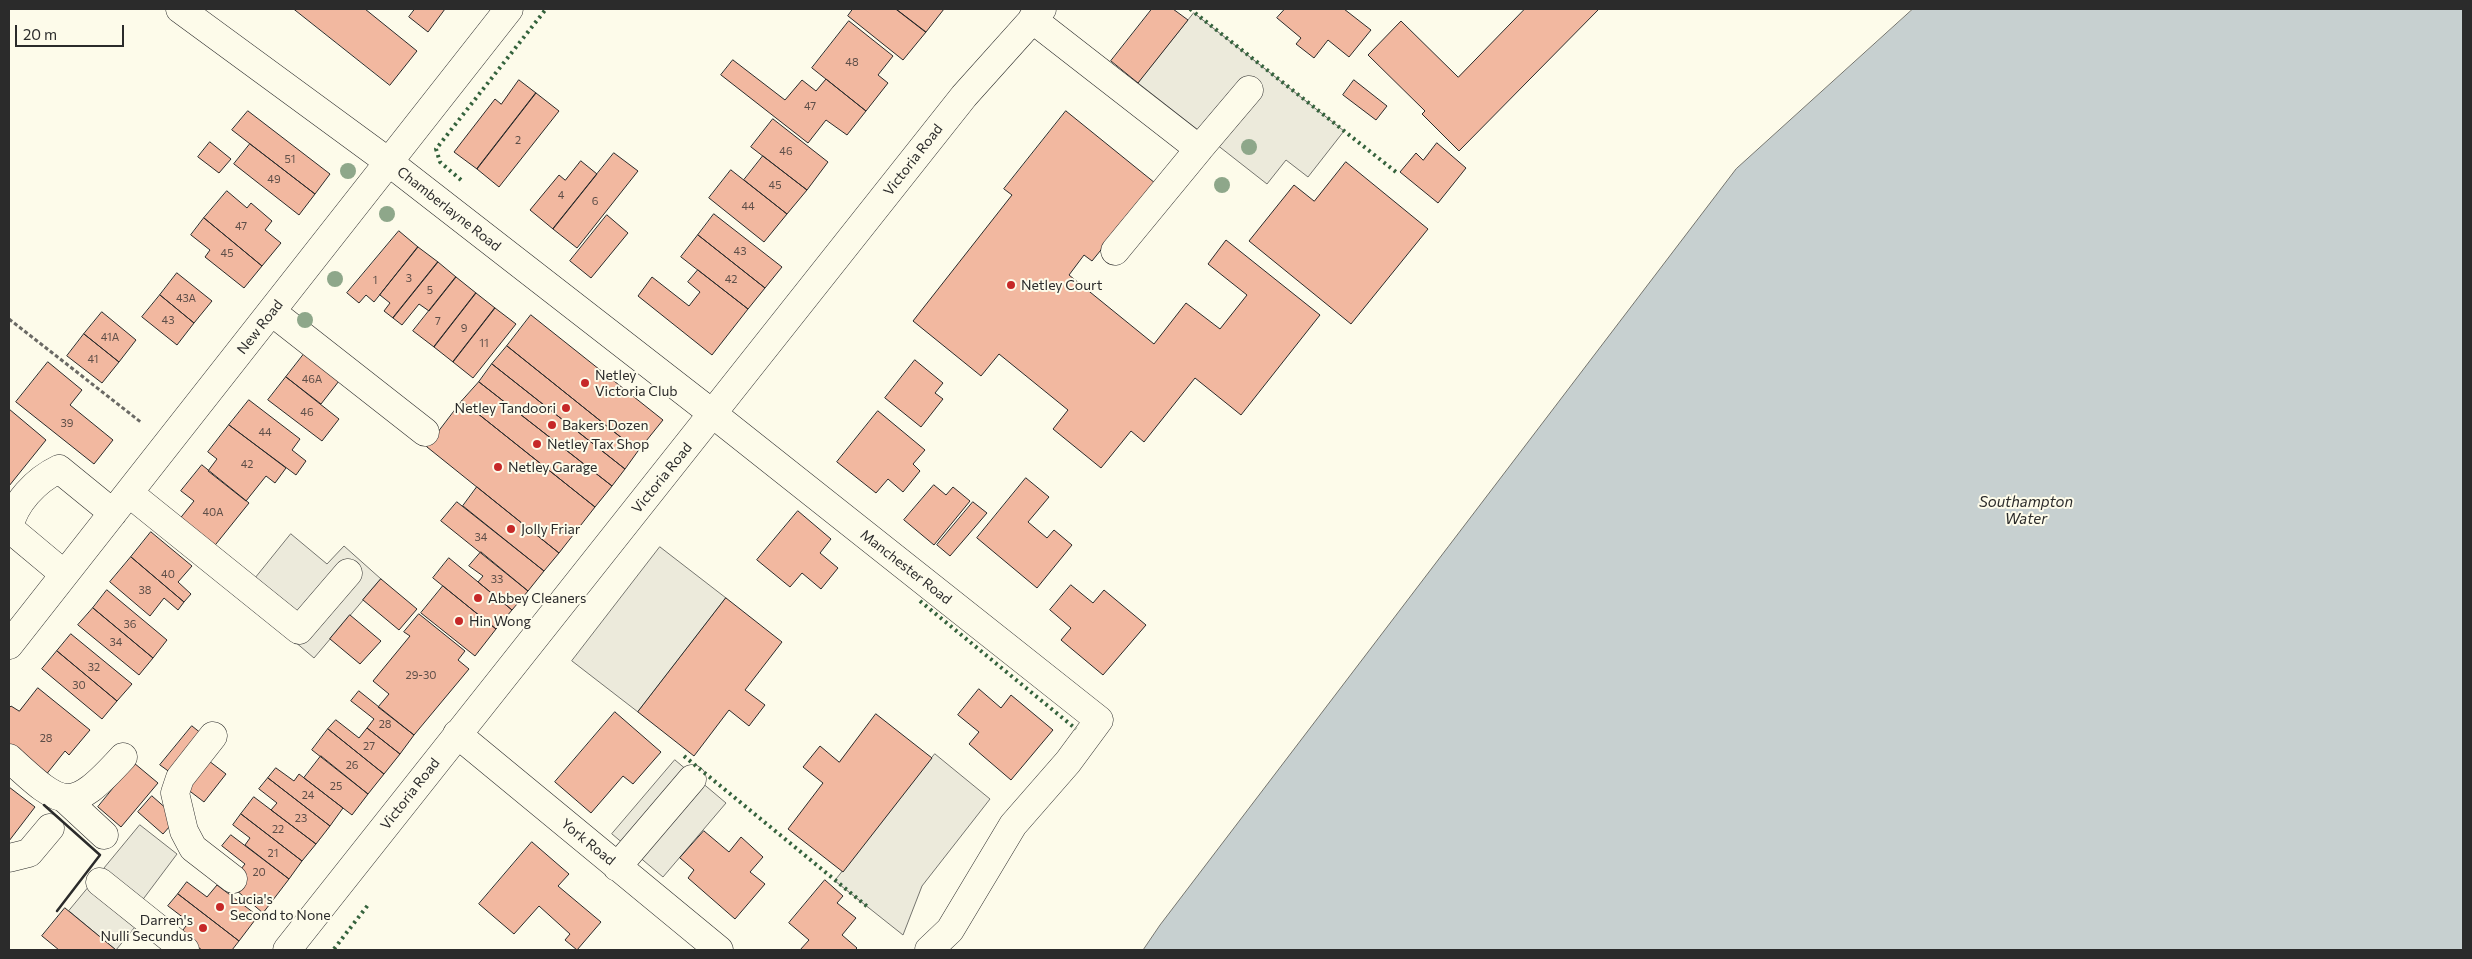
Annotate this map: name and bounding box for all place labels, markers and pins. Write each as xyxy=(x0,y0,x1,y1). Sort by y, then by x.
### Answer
place label: Netley Court xyxy=(1021,277,1102,293)
marker: Netley Court xyxy=(1005,279,1017,291)
place label: Netley Victoria Club xyxy=(595,367,678,400)
marker: Netley Victoria Club xyxy=(579,377,591,389)
place label: Netley Tandoori xyxy=(455,400,556,416)
marker: Netley Tandoori xyxy=(560,402,572,414)
place label: Bakers Dozen xyxy=(562,417,648,433)
marker: Bakers Dozen xyxy=(546,419,558,431)
place label: Netley Tax Shop xyxy=(547,436,649,452)
marker: Netley Tax Shop xyxy=(531,438,543,450)
place label: Netley Garage xyxy=(508,459,597,475)
marker: Netley Garage xyxy=(492,461,504,473)
place label: Jolly Friar xyxy=(521,521,580,537)
marker: Jolly Friar xyxy=(505,523,517,535)
place label: Abbey Cleaners xyxy=(488,590,586,606)
marker: Abbey Cleaners xyxy=(472,592,484,604)
place label: Hin Wong xyxy=(469,613,531,629)
marker: Hin Wong xyxy=(453,615,465,627)
place label: Lucia's Second to None xyxy=(230,891,331,924)
marker: Lucia's Second to None xyxy=(214,901,226,913)
place label: Darren's Nulli Secundus xyxy=(101,912,193,944)
marker: Darren's Nulli Secundus xyxy=(197,922,209,934)

